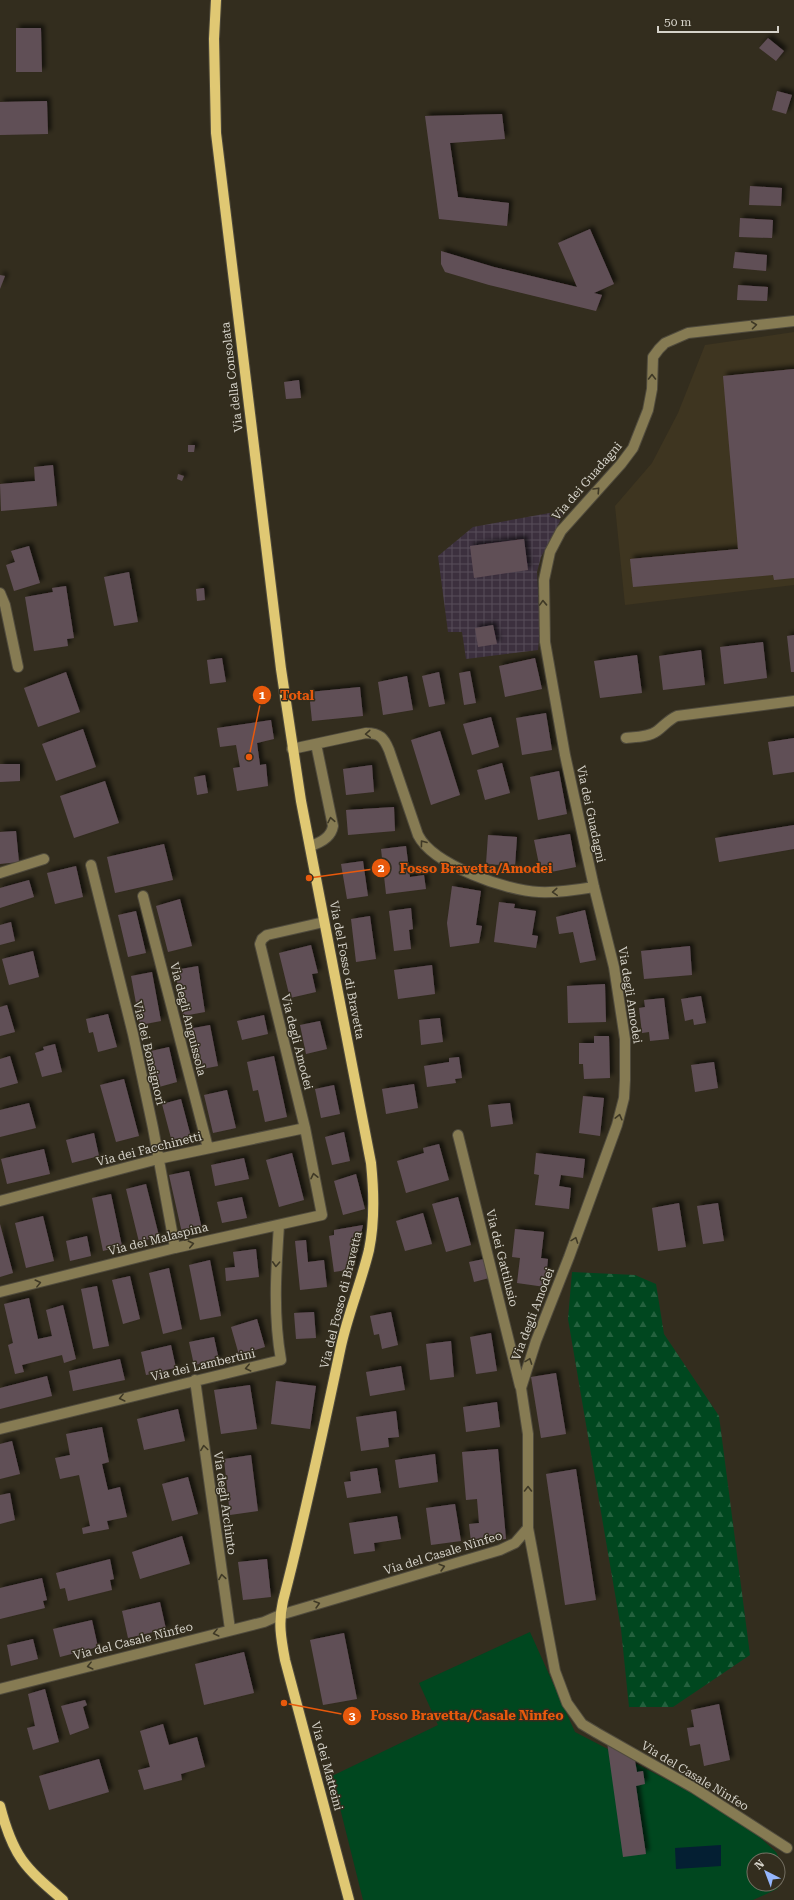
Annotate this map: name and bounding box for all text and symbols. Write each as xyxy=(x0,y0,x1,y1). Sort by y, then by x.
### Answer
scale bar xyxy=(658,8,778,34)
text: 50 m xyxy=(664,15,691,29)
street label: Via della Consolata xyxy=(218,321,246,433)
one-way arrow xyxy=(751,321,757,330)
one-way arrow xyxy=(648,374,656,380)
street label: Via dei Guadagni xyxy=(549,439,625,523)
one-way arrow xyxy=(592,488,599,495)
one-way arrow xyxy=(539,600,547,606)
callout: Total xyxy=(252,683,322,708)
text: 1 xyxy=(259,688,266,702)
text: Total xyxy=(280,688,315,703)
one-way arrow xyxy=(365,730,371,739)
street label: Via dei Guadagni xyxy=(574,764,608,864)
one-way arrow xyxy=(328,816,336,823)
one-way arrow xyxy=(421,841,428,848)
callout: Fosso Bravetta/Amodei xyxy=(371,856,560,881)
text: 2 xyxy=(378,861,385,875)
text: Fosso Bravetta/Amodei xyxy=(400,861,553,876)
one-way arrow xyxy=(552,887,558,896)
street label: Via del Fosso di Bravetta xyxy=(327,900,367,1041)
street label: Via degli Amodei xyxy=(615,945,645,1045)
street label: Via degli Anguissola xyxy=(167,961,209,1078)
street label: Via degli Amodei xyxy=(278,993,316,1091)
street label: Via dei Bonsignori xyxy=(130,1000,168,1107)
one-way arrow xyxy=(614,1114,623,1121)
street label: Via dei Facchinetti xyxy=(95,1129,203,1169)
one-way arrow xyxy=(311,1173,319,1179)
street label: Via dei Gattilusio xyxy=(483,1208,521,1308)
street label: Via dei Malaspina xyxy=(107,1220,210,1258)
street label: Via del Fosso di Bravetta xyxy=(317,1230,365,1370)
one-way arrow xyxy=(571,1236,579,1243)
one-way arrow xyxy=(188,1241,194,1249)
one-way arrow xyxy=(272,1261,281,1267)
street label: Via degli Amodei xyxy=(509,1266,557,1362)
one-way arrow xyxy=(35,1279,41,1287)
street label: Via dei Lambertini xyxy=(149,1346,257,1384)
one-way arrow xyxy=(524,1358,532,1365)
one-way arrow xyxy=(245,1363,252,1371)
one-way arrow xyxy=(119,1394,125,1402)
one-way arrow xyxy=(200,1445,209,1451)
street label: Via degli Archinto xyxy=(211,1450,239,1556)
one-way arrow xyxy=(524,1486,532,1492)
street label: Via del Casale Ninfeo xyxy=(382,1528,504,1578)
one-way arrow xyxy=(438,1563,445,1572)
one-way arrow xyxy=(218,1574,227,1580)
one-way arrow xyxy=(314,1600,321,1609)
street label: Via del Casale Ninfeo xyxy=(72,1619,194,1663)
one-way arrow xyxy=(212,1628,219,1637)
one-way arrow xyxy=(87,1661,93,1669)
callout: Fosso Bravetta/Casale Ninfeo xyxy=(342,1703,571,1728)
text: Fosso Bravetta/Casale Ninfeo xyxy=(370,1708,564,1723)
text: 3 xyxy=(349,1709,356,1723)
street label: Via dei Matteini xyxy=(308,1720,346,1812)
street label: Via del Casale Ninfeo xyxy=(639,1738,751,1814)
north arrow xyxy=(746,1852,786,1892)
text: N xyxy=(752,1857,768,1873)

